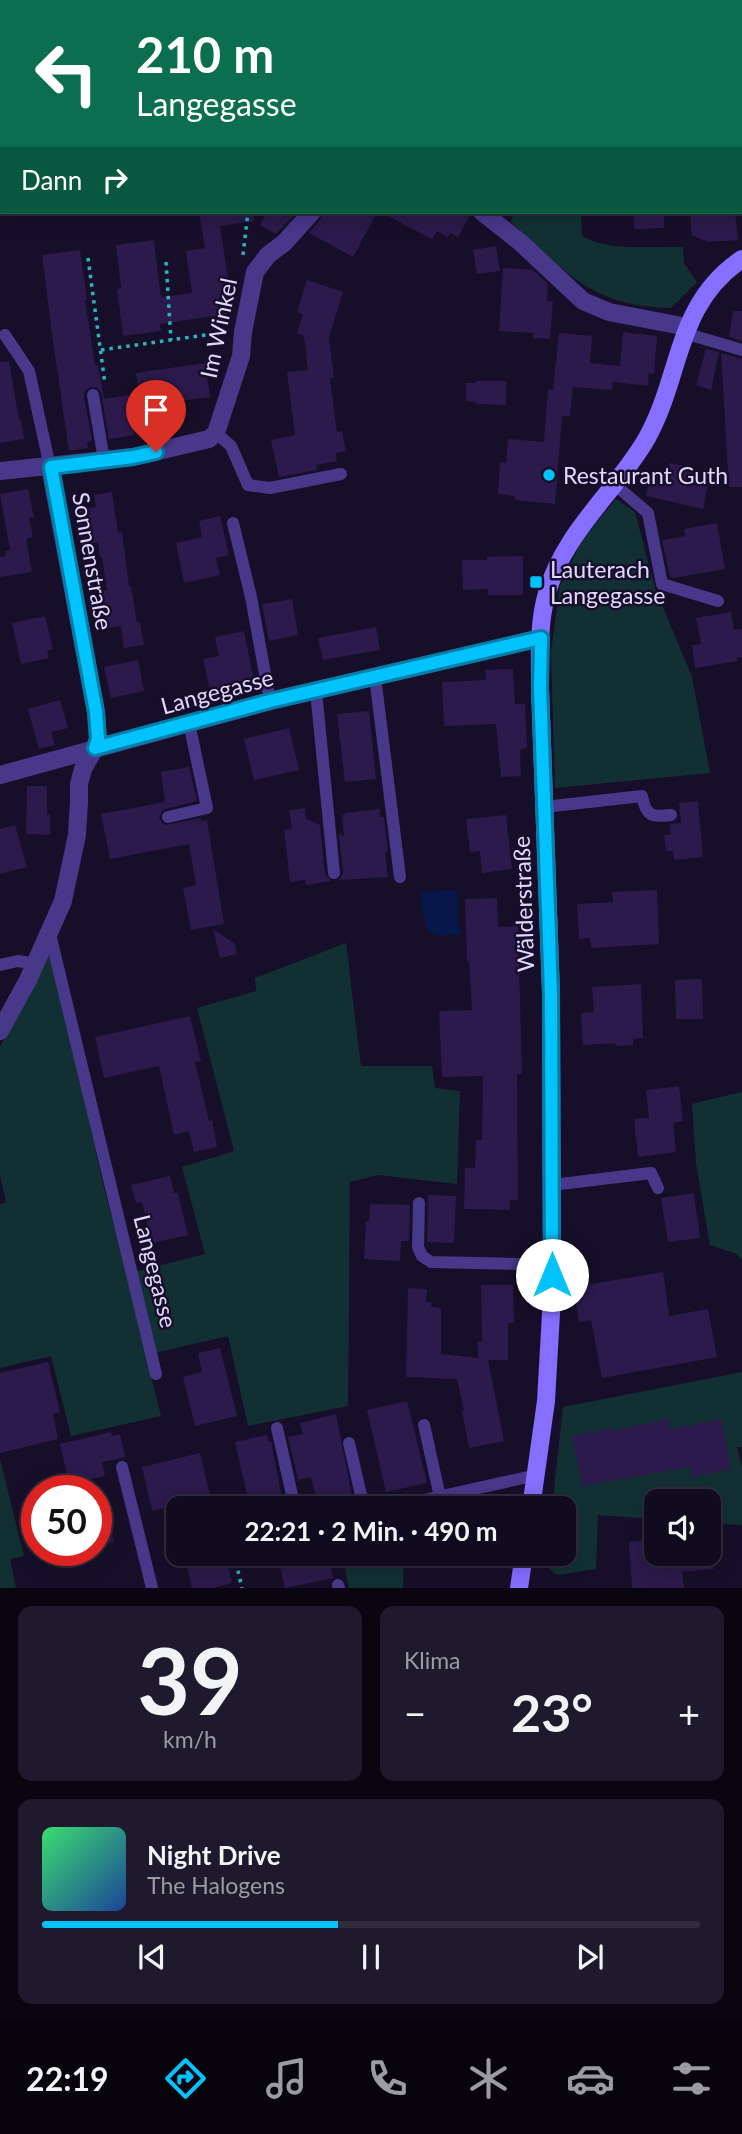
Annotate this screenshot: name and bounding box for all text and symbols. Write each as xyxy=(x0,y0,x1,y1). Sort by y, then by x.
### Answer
text: 210 m xyxy=(136,25,274,83)
icon: left xyxy=(21,28,112,119)
text: Langegasse xyxy=(136,84,297,123)
icon: right xyxy=(96,161,134,199)
text: Dann xyxy=(21,164,82,196)
street label: Im Winkel xyxy=(194,275,242,381)
pin xyxy=(126,380,186,452)
icon: arrive xyxy=(137,391,175,429)
place label: Restaurant Guth xyxy=(563,461,728,489)
marker: Restaurant Guth xyxy=(541,467,557,483)
street label: Sonnenstraße xyxy=(67,490,119,632)
place label: Lauterach Langegasse xyxy=(550,555,665,609)
marker: Lauterach Langegasse xyxy=(528,574,544,590)
street label: Langegasse xyxy=(158,663,276,719)
street label: Wälderstraße xyxy=(507,836,539,972)
street label: Langegasse xyxy=(128,1212,184,1330)
position arrow xyxy=(515,1238,589,1312)
speed limit sign: 50 xyxy=(21,1475,112,1566)
map controls xyxy=(644,1489,721,1566)
button: sound xyxy=(644,1489,721,1566)
text: 22:21 · 2 Min. · 490 m xyxy=(244,1515,498,1547)
text: 39 xyxy=(137,1625,243,1734)
text: Klima xyxy=(404,1646,461,1674)
text: 23° xyxy=(511,1681,593,1743)
text: − xyxy=(404,1690,426,1736)
text: + xyxy=(678,1690,700,1736)
text: km/h xyxy=(163,1725,217,1753)
text: Night Drive xyxy=(147,1839,281,1871)
text: The Halogens xyxy=(147,1871,285,1899)
icon: previous xyxy=(133,1938,171,1976)
icon: pause xyxy=(352,1938,390,1976)
icon: next xyxy=(571,1938,609,1976)
icon: directions xyxy=(161,2054,210,2103)
icon: music xyxy=(262,2054,311,2103)
icon: phone xyxy=(363,2054,412,2103)
icon: climate xyxy=(464,2054,513,2103)
icon: car xyxy=(566,2054,615,2103)
icon: filters xyxy=(667,2054,716,2103)
text: 22:19 xyxy=(26,2059,109,2098)

